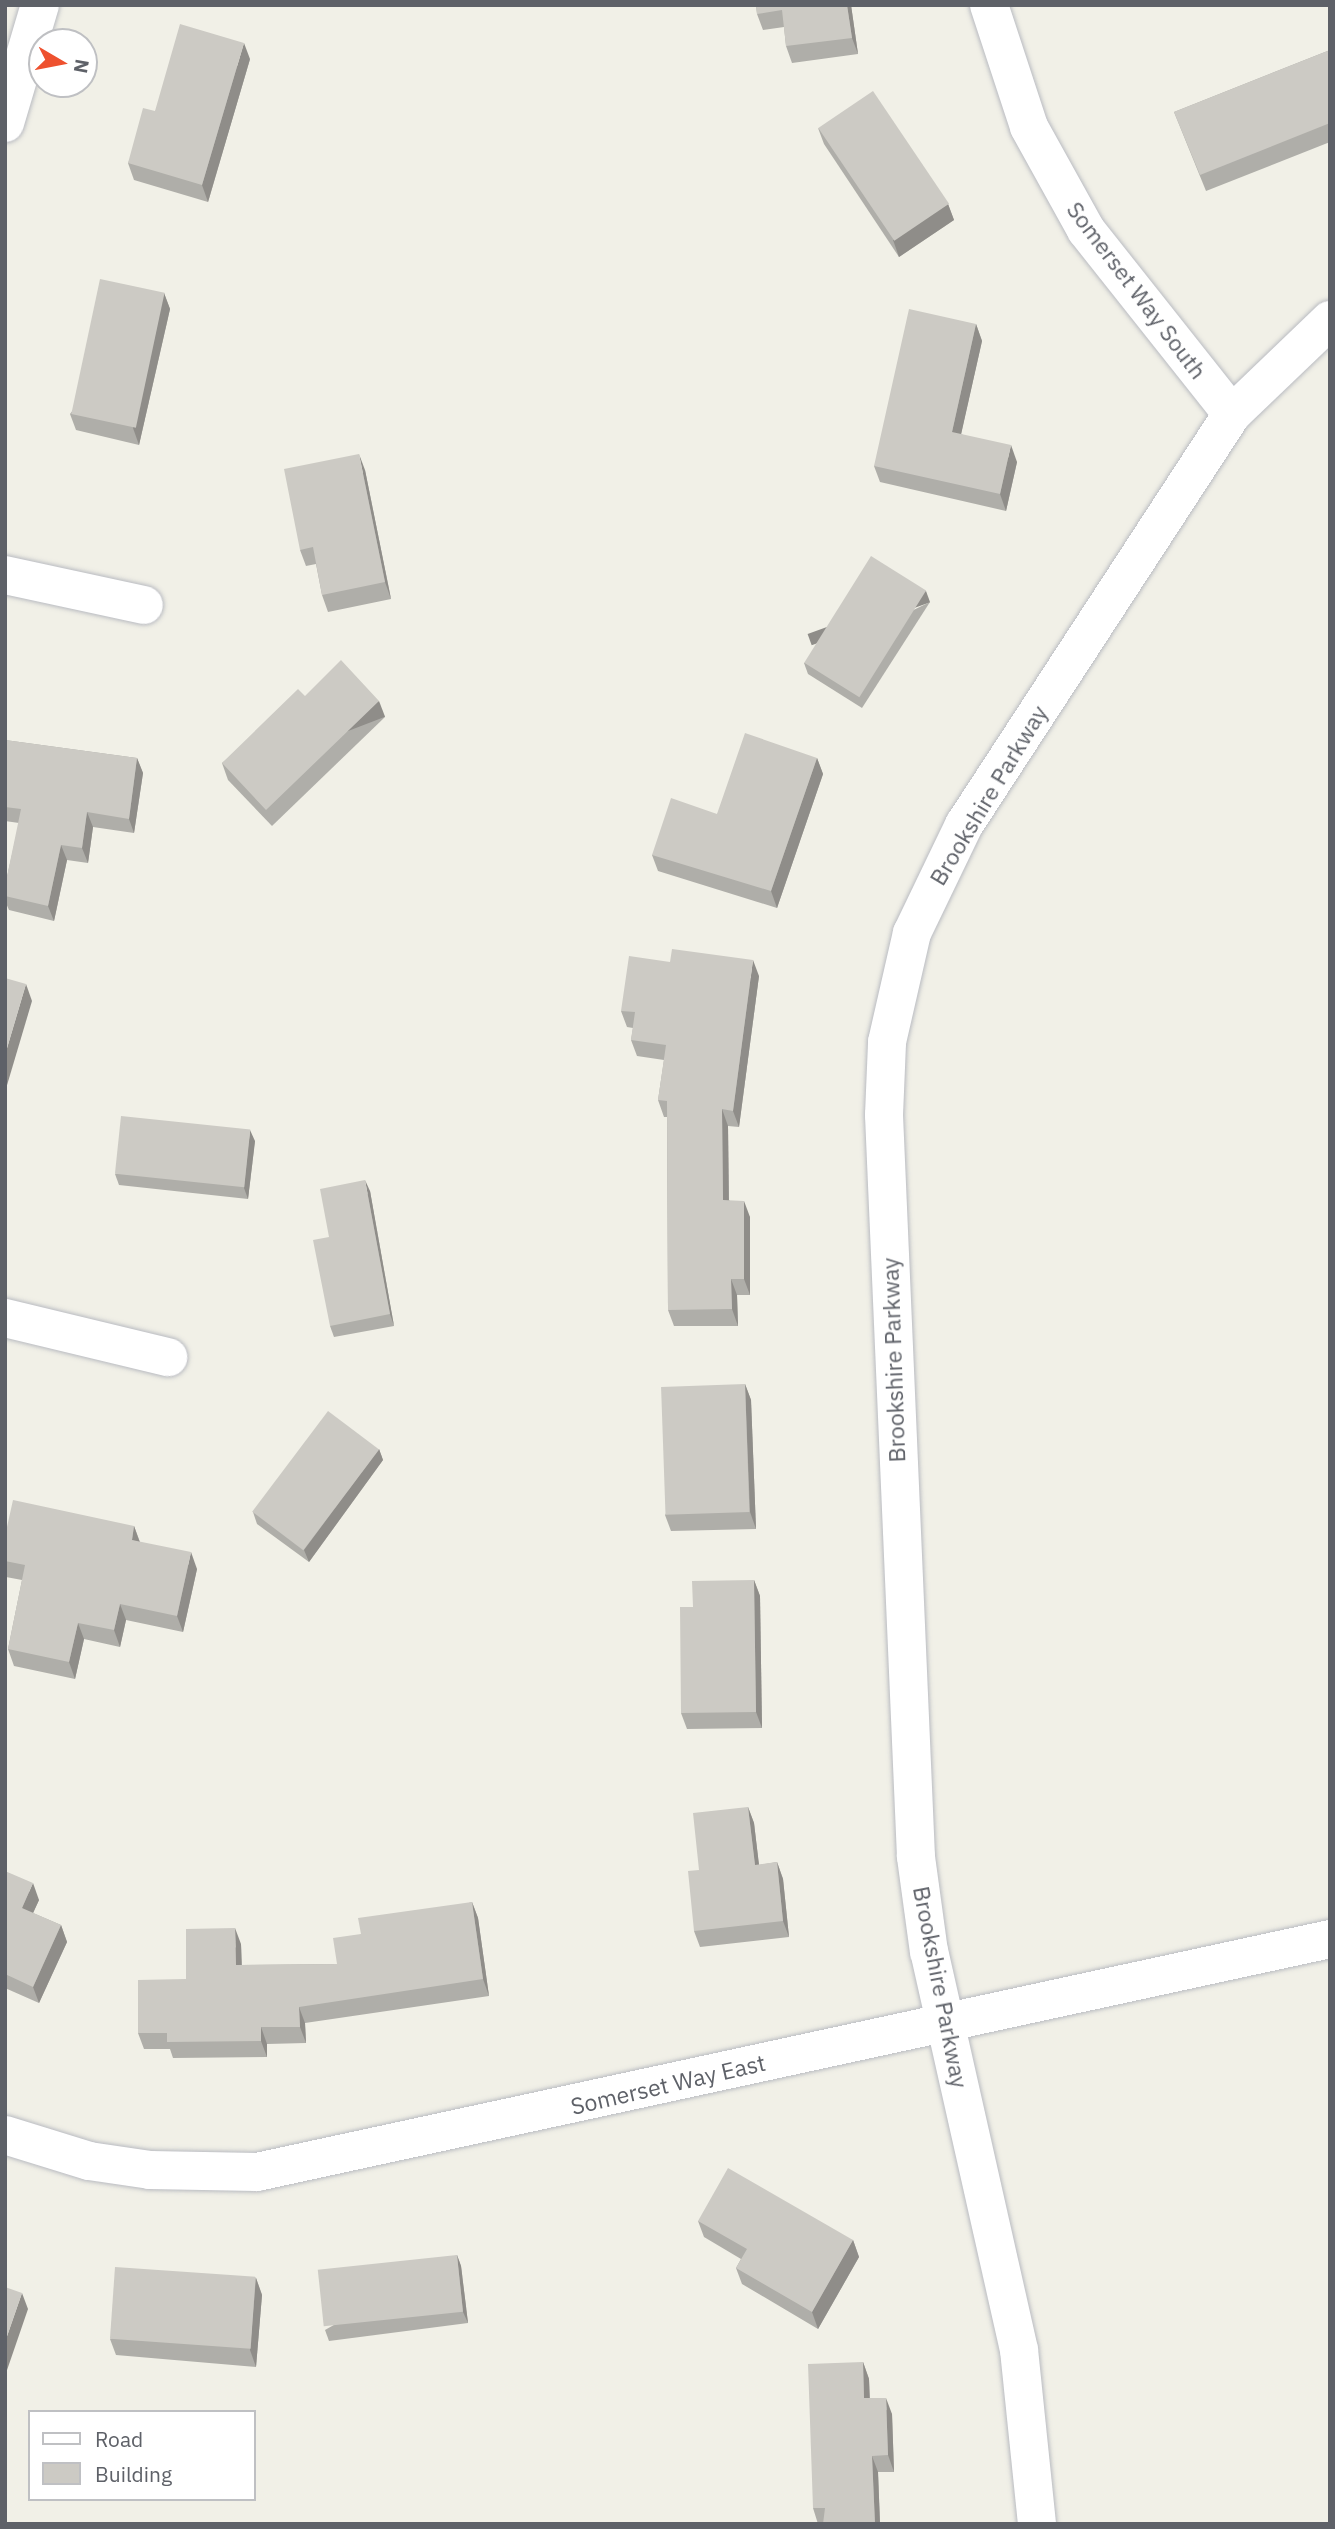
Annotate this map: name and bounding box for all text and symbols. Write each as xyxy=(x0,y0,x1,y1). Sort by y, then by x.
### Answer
north arrow xyxy=(28,28,98,98)
text: N xyxy=(69,57,95,75)
street label: Somerset Way South xyxy=(1061,196,1213,384)
street label: Brookshire Parkway xyxy=(923,700,1053,890)
street label: Brookshire Parkway xyxy=(876,1257,910,1463)
street label: Brookshire Parkway xyxy=(908,1884,974,2090)
street label: Somerset Way East xyxy=(568,2048,768,2120)
legend xyxy=(28,2410,256,2501)
text: Road xyxy=(95,2425,143,2453)
text: Building xyxy=(95,2460,172,2488)

